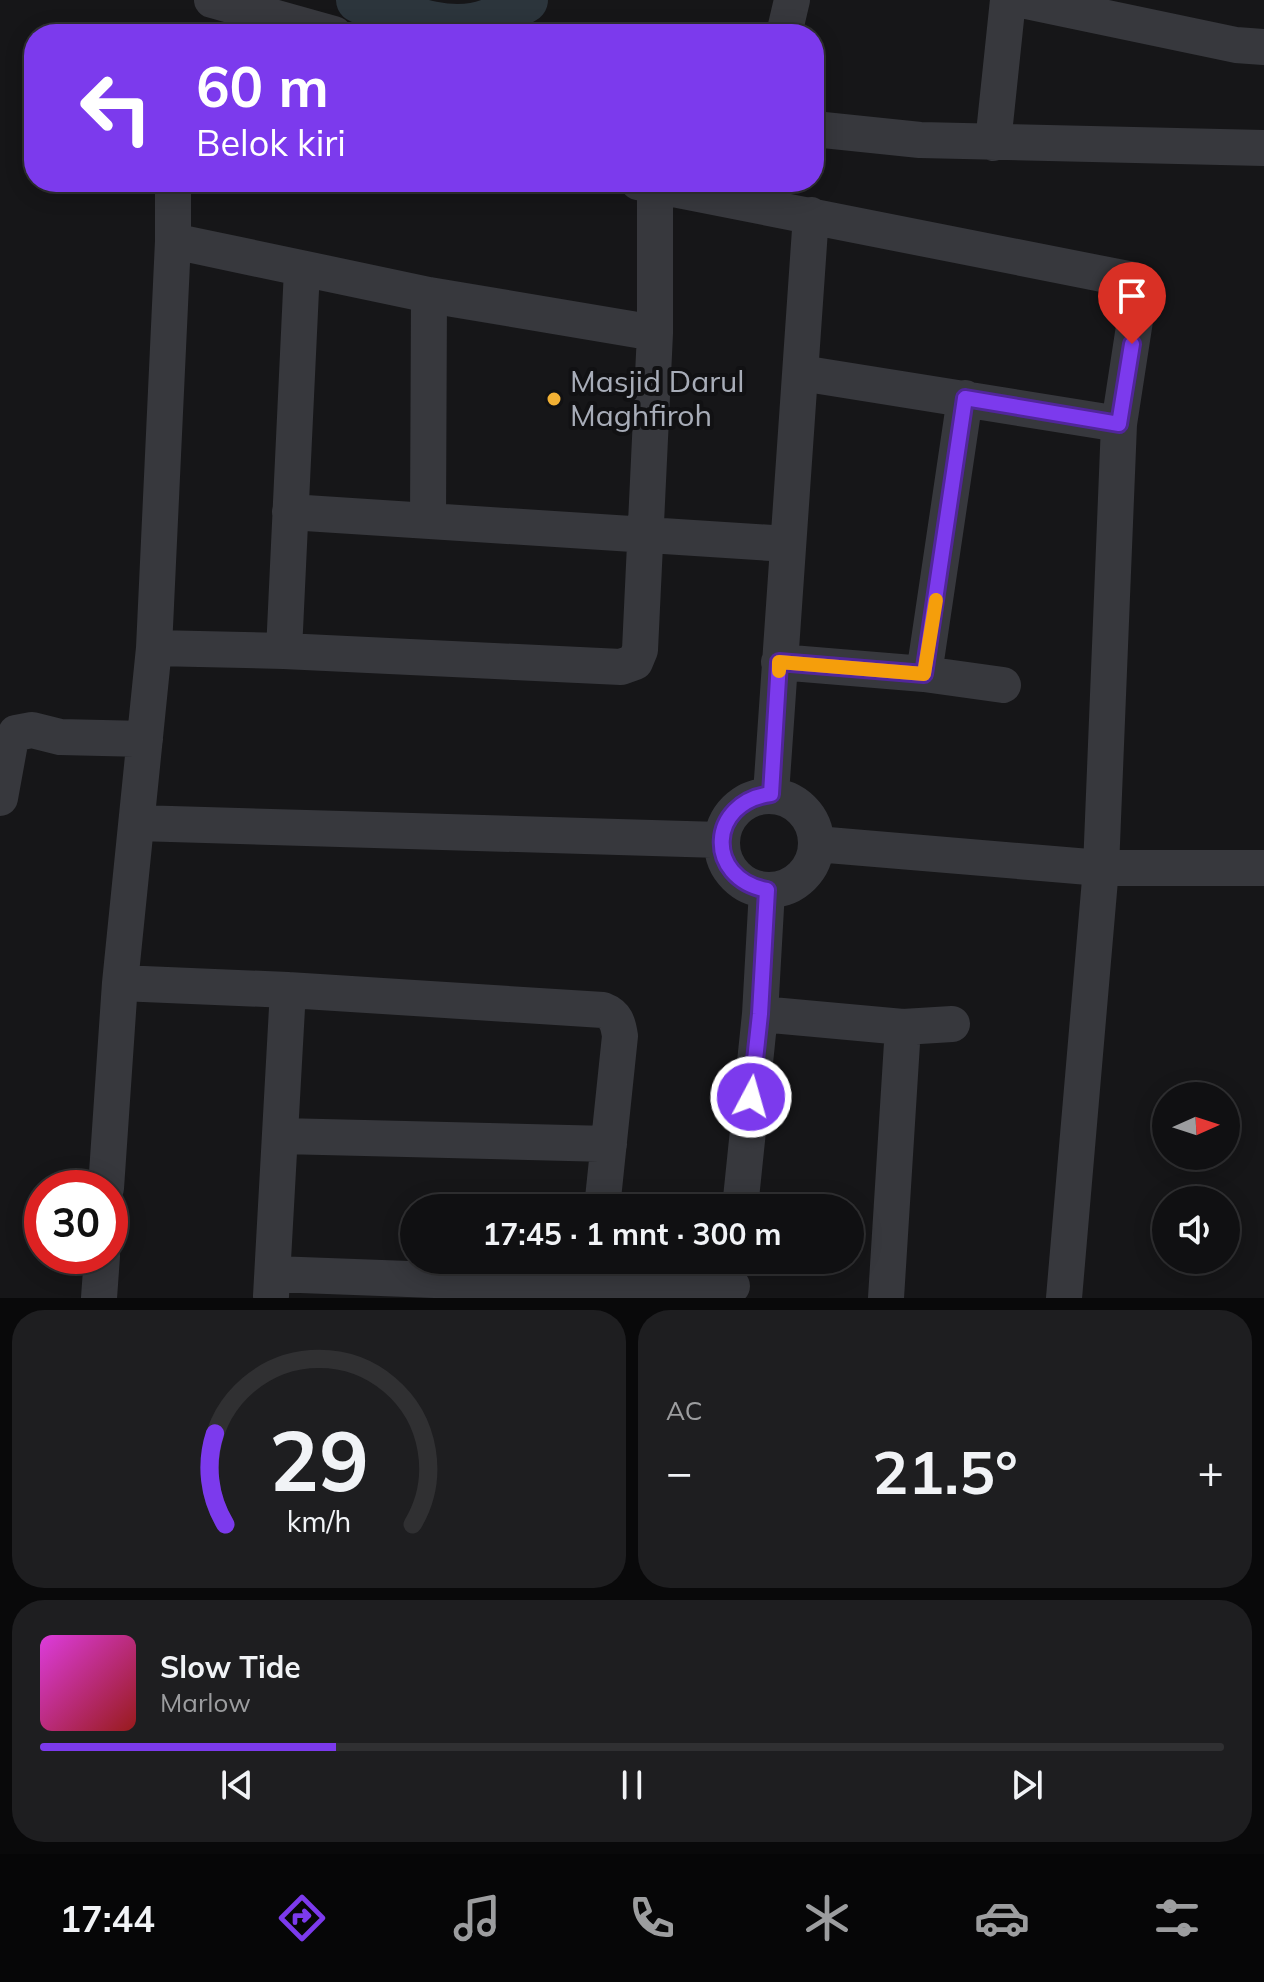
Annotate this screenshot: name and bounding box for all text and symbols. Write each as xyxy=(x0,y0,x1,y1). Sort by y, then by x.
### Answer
text: 60 m xyxy=(196,51,329,121)
icon: left xyxy=(64,56,168,160)
text: Belok kiri xyxy=(196,120,346,165)
pin xyxy=(1098,262,1166,344)
icon: arrive xyxy=(1110,274,1154,318)
place label: Masjid Darul Maghfiroh xyxy=(570,362,744,434)
marker: Masjid Darul Maghfiroh xyxy=(545,390,563,408)
position arrow xyxy=(709,1055,793,1139)
north arrow xyxy=(1152,1082,1240,1170)
map controls xyxy=(1152,1082,1240,1274)
speed limit sign: 30 xyxy=(24,1170,128,1274)
button: sound xyxy=(1152,1186,1240,1274)
text: 17:45 · 1 mnt · 300 m xyxy=(482,1215,782,1253)
text: AC xyxy=(666,1394,703,1427)
text: 29 xyxy=(269,1407,369,1512)
text: 21.5° xyxy=(872,1434,1018,1509)
text: − xyxy=(666,1444,692,1499)
text: + xyxy=(1198,1444,1224,1499)
text: km/h xyxy=(287,1503,351,1539)
text: Slow Tide xyxy=(160,1648,301,1686)
text: Marlow xyxy=(160,1686,251,1719)
icon: previous xyxy=(215,1763,259,1807)
icon: pause xyxy=(610,1763,654,1807)
icon: next xyxy=(1005,1763,1049,1807)
icon: directions xyxy=(274,1890,330,1946)
icon: music xyxy=(449,1890,505,1946)
icon: phone xyxy=(624,1890,680,1946)
icon: climate xyxy=(799,1890,855,1946)
icon: car xyxy=(974,1890,1030,1946)
icon: filters xyxy=(1149,1890,1205,1946)
text: 17:44 xyxy=(59,1896,155,1941)

